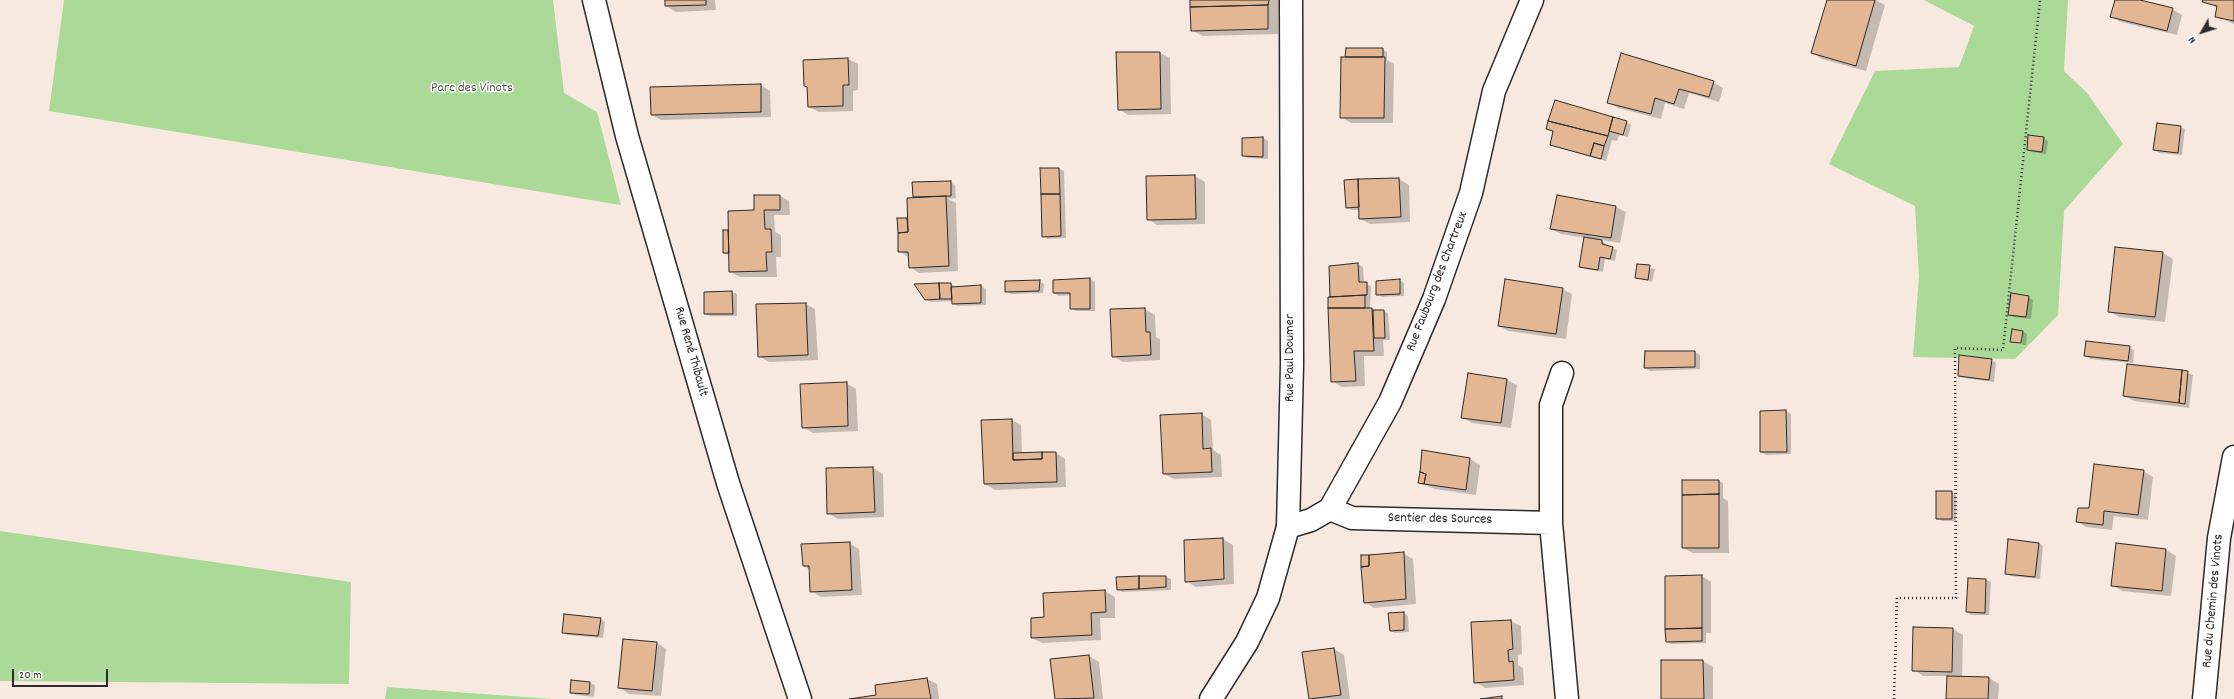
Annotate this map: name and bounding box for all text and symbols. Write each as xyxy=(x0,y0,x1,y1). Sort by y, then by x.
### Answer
north arrow xyxy=(2182,12,2222,52)
text: N xyxy=(2185,32,2201,47)
park label: Parc des Vinots xyxy=(431,81,513,97)
street label: Rue Faubourg des Chartreux xyxy=(1404,210,1472,354)
street label: Rue René Thibault xyxy=(669,305,711,399)
street label: Rue Paul Doumer xyxy=(1283,314,1299,402)
street label: Sentier des Sources xyxy=(1388,511,1492,529)
street label: Rue du Chemin des Vinots xyxy=(2200,533,2228,669)
scale bar xyxy=(14,661,110,687)
text: 20 m xyxy=(19,667,42,684)

